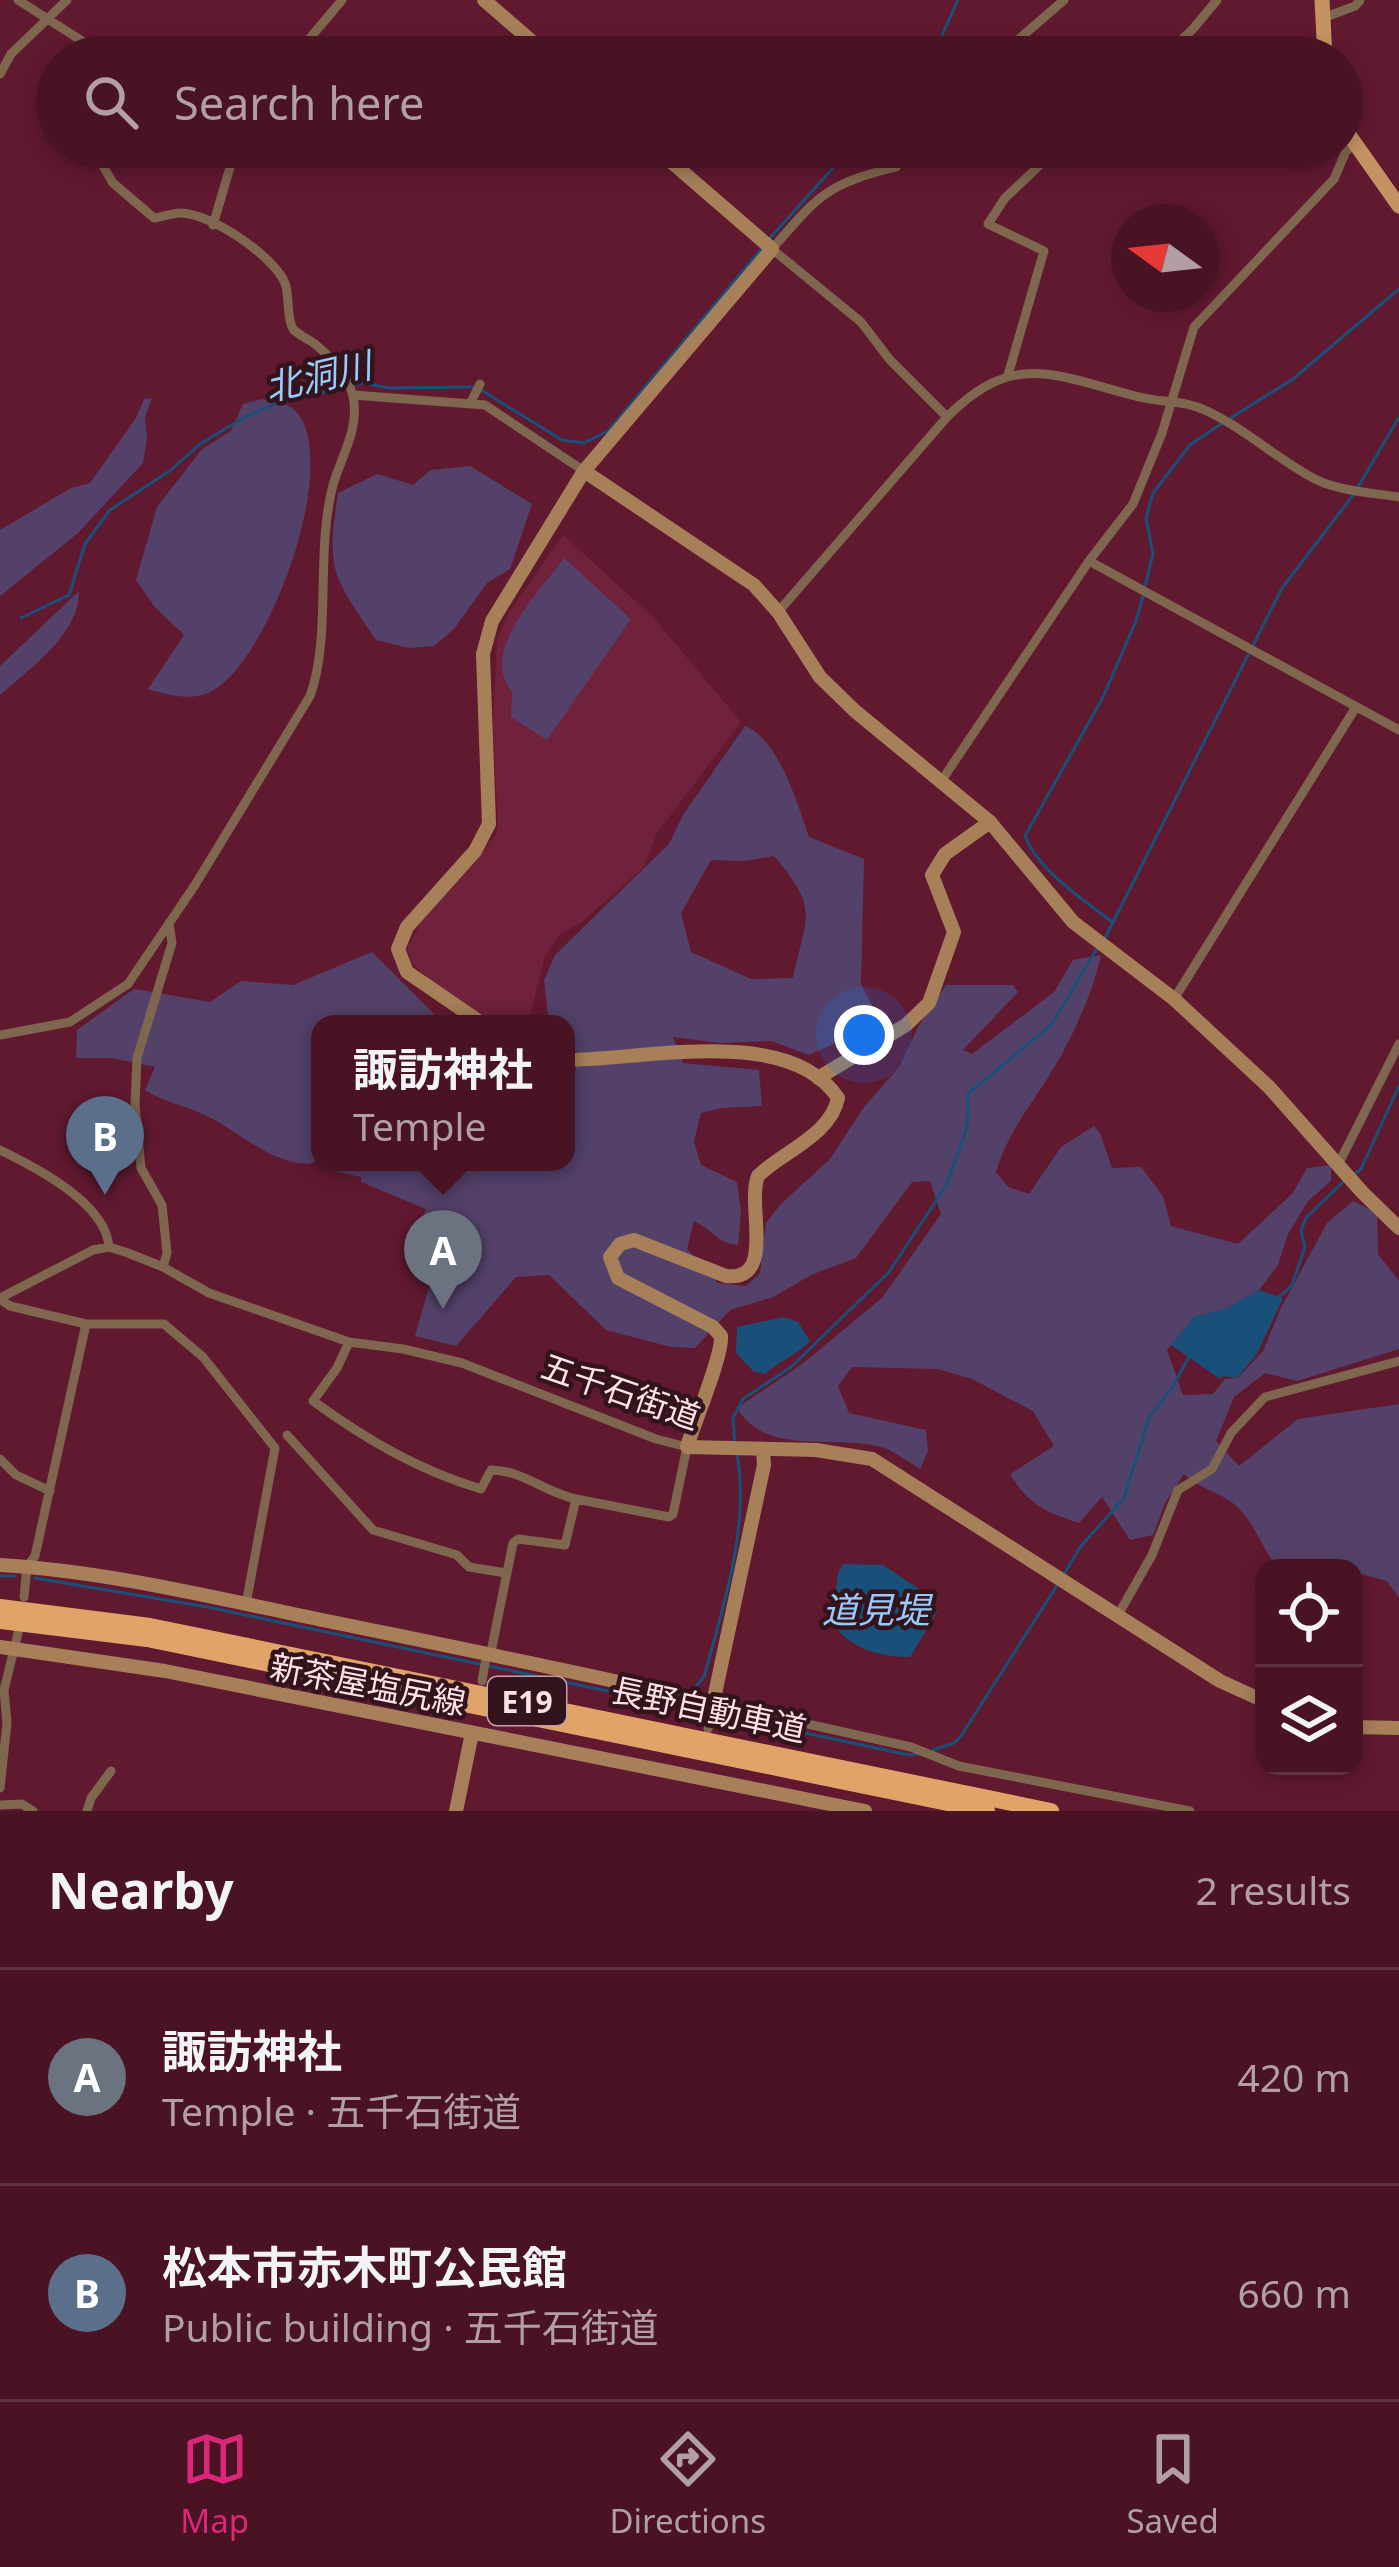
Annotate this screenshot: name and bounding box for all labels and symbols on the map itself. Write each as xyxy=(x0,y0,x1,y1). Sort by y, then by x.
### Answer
north arrow xyxy=(1111,204,1219,312)
water label: 北洞川 xyxy=(260,339,380,412)
your location xyxy=(834,1005,894,1065)
pin: B xyxy=(66,1096,144,1195)
pin: A xyxy=(404,1210,482,1309)
street label: 五千石街道 xyxy=(536,1343,706,1439)
water label: 道見堤 xyxy=(822,1585,934,1634)
street label: 新茶屋塩尻線 xyxy=(267,1643,469,1725)
street label: 長野自動車道 xyxy=(607,1666,811,1752)
road number: E19 xyxy=(488,1677,566,1725)

